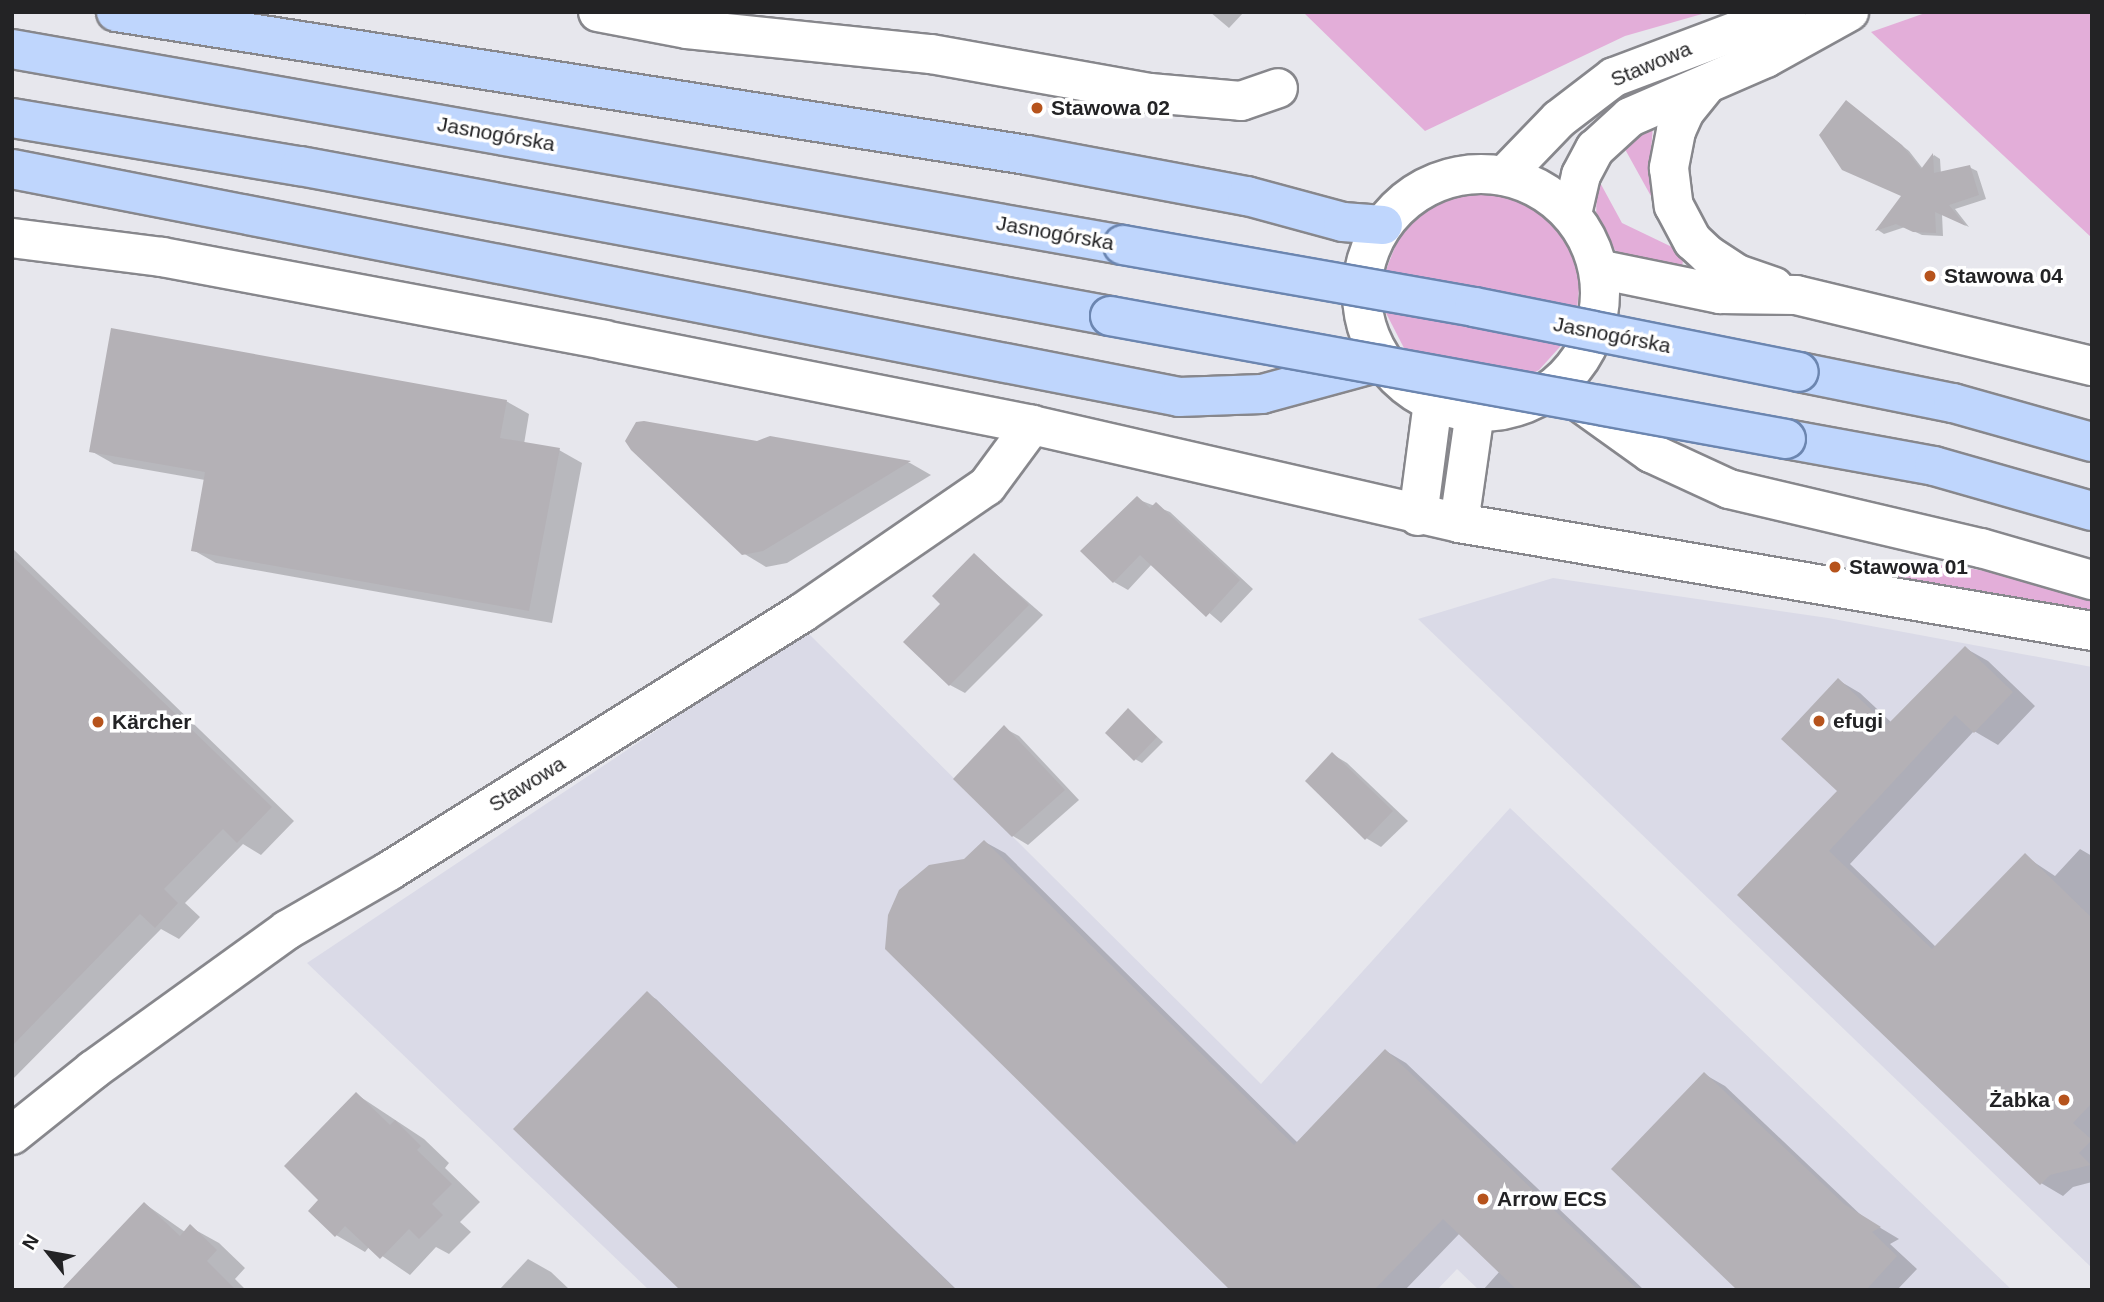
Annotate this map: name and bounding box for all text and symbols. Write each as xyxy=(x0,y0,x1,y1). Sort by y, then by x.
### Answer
street label: Stawowa xyxy=(1607,36,1695,92)
place label: Stawowa 02 xyxy=(1051,95,1170,121)
marker: Stawowa 02 xyxy=(1029,100,1045,116)
street label: Jasnogórska xyxy=(435,111,557,157)
street label: Jasnogórska xyxy=(994,210,1116,256)
place label: Stawowa 04 xyxy=(1944,263,2063,289)
marker: Stawowa 04 xyxy=(1922,268,1938,284)
street label: Jasnogórska xyxy=(1551,311,1673,359)
place label: Stawowa 01 xyxy=(1849,554,1968,580)
marker: Stawowa 01 xyxy=(1827,559,1843,575)
place label: efugi xyxy=(1833,708,1883,734)
place label: Kärcher xyxy=(112,709,191,735)
marker: efugi xyxy=(1811,713,1827,729)
marker: Kärcher xyxy=(90,714,106,730)
street label: Stawowa xyxy=(484,751,570,817)
place label: Żabka xyxy=(1989,1087,2050,1113)
marker: Żabka xyxy=(2056,1092,2072,1108)
place label: Arrow ECS xyxy=(1497,1186,1607,1212)
marker: Arrow ECS xyxy=(1475,1191,1491,1207)
north arrow xyxy=(14,1218,84,1288)
text: N xyxy=(18,1231,43,1253)

